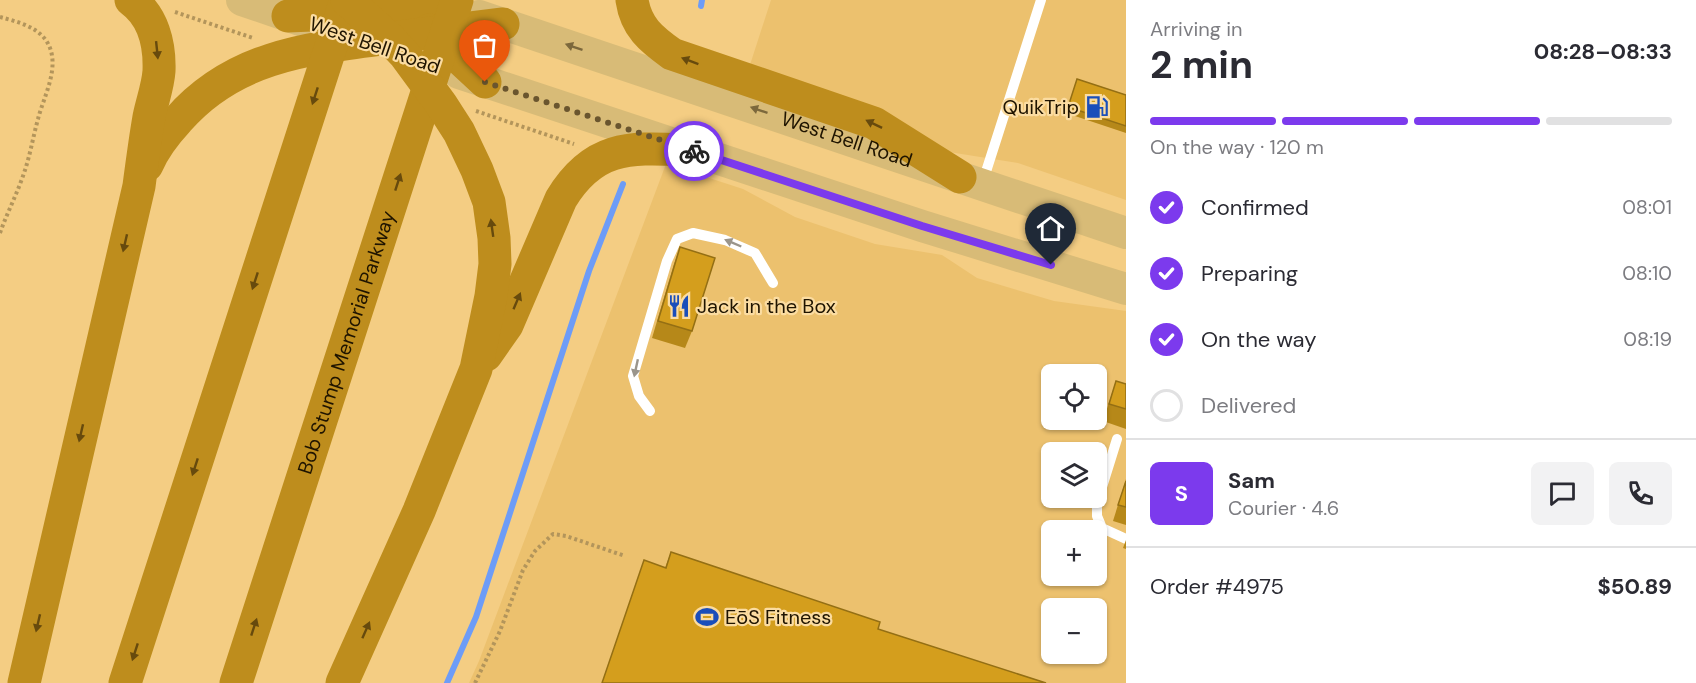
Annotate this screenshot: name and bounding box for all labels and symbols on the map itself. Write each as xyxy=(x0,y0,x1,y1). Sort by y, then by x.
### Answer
street label: West Bell Road xyxy=(306,10,444,80)
pin xyxy=(459,20,510,82)
one-way arrow xyxy=(152,40,162,59)
one-way arrow xyxy=(565,42,583,52)
one-way arrow xyxy=(681,56,699,65)
one-way arrow xyxy=(310,87,319,105)
place label: QuikTrip xyxy=(1002,94,1079,120)
fuel station icon: QuikTrip xyxy=(1084,94,1110,120)
one-way arrow xyxy=(750,104,768,114)
street label: West Bell Road xyxy=(778,105,916,173)
one-way arrow xyxy=(866,120,883,129)
courier xyxy=(664,121,724,181)
one-way arrow xyxy=(394,173,403,191)
pin xyxy=(1025,203,1076,265)
street label: Bob Stump Memorial Parkway xyxy=(291,207,401,477)
one-way arrow xyxy=(488,218,497,237)
one-way arrow xyxy=(120,234,130,252)
one-way arrow xyxy=(725,239,742,248)
one-way arrow xyxy=(250,272,259,290)
one-way arrow xyxy=(513,292,522,310)
restaurant icon: Jack in the Box xyxy=(666,293,692,319)
place label: Jack in the Box xyxy=(697,293,836,319)
one-way arrow xyxy=(631,359,640,378)
one-way arrow xyxy=(76,424,86,442)
one-way arrow xyxy=(190,458,199,476)
sports icon: EōS Fitness xyxy=(694,604,720,630)
place label: EōS Fitness xyxy=(725,604,831,630)
one-way arrow xyxy=(32,614,42,632)
one-way arrow xyxy=(250,618,259,636)
one-way arrow xyxy=(361,620,371,638)
one-way arrow xyxy=(130,643,139,661)

